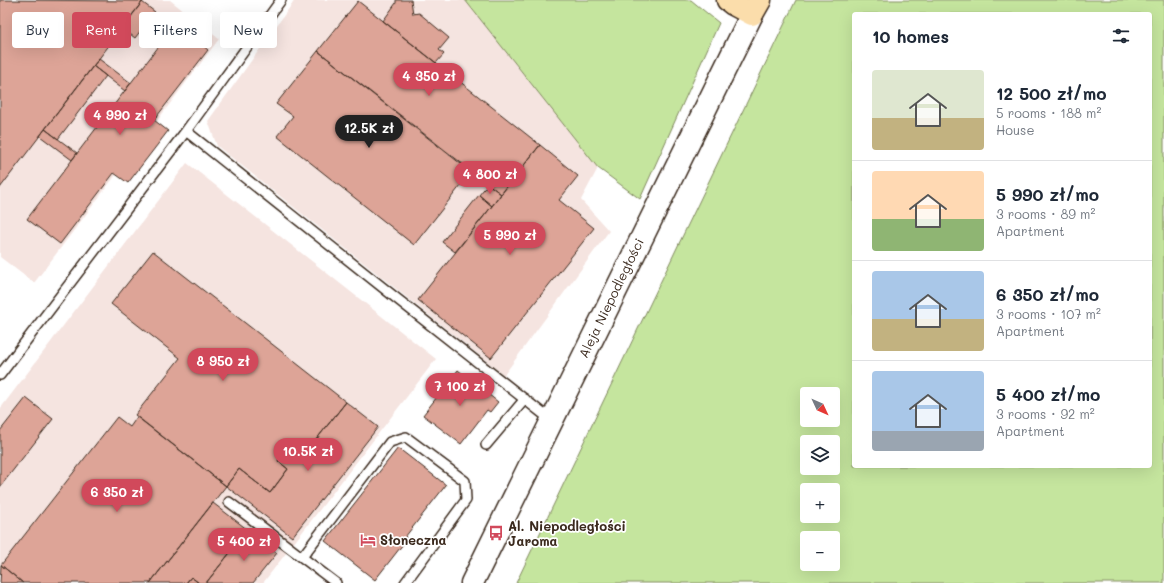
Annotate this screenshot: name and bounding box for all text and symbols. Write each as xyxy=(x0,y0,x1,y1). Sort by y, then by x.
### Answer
chip: Buy xyxy=(12,12,64,48)
chip: Rent xyxy=(72,12,131,48)
chip: Filters xyxy=(139,12,212,48)
chip: New xyxy=(220,12,277,48)
text: 10 homes xyxy=(872,25,949,47)
icon: filters xyxy=(1110,25,1132,47)
pin: 4 350 zł xyxy=(388,63,470,97)
text: 4 350 zł xyxy=(402,67,456,84)
text: 12 500 zł/mo xyxy=(996,82,1107,104)
icon: home xyxy=(904,86,952,134)
pin: 4 990 zł xyxy=(79,102,161,136)
text: 5 rooms · 188 m² xyxy=(996,104,1101,121)
text: 4 990 zł xyxy=(93,106,147,123)
pin: 12.5K zł xyxy=(328,115,410,149)
text: 12.5K zł xyxy=(344,119,394,136)
text: House xyxy=(996,121,1034,138)
pin: 4 800 zł xyxy=(449,161,531,195)
text: 4 800 zł xyxy=(463,165,517,182)
text: 5 990 zł/mo xyxy=(996,183,1099,205)
icon: home xyxy=(904,187,952,235)
text: 3 rooms · 89 m² xyxy=(996,205,1095,222)
pin: 5 990 zł xyxy=(469,222,551,256)
text: Apartment xyxy=(996,222,1065,239)
text: 5 990 zł xyxy=(484,226,536,243)
street label: Aleja Niepodległości xyxy=(574,235,647,360)
text: 6 350 zł/mo xyxy=(996,283,1099,305)
icon: home xyxy=(904,287,952,335)
text: 3 rooms · 107 m² xyxy=(996,305,1101,322)
text: Apartment xyxy=(996,322,1065,339)
pin: 8 950 zł xyxy=(182,348,264,382)
text: 8 950 zł xyxy=(196,352,250,369)
pin: 7 100 zł xyxy=(419,373,501,407)
text: 7 100 zł xyxy=(434,377,486,394)
text: 5 400 zł/mo xyxy=(996,383,1100,405)
north arrow xyxy=(800,387,840,427)
map controls xyxy=(800,387,840,571)
icon: home xyxy=(904,387,952,435)
text: 3 rooms · 92 m² xyxy=(996,405,1095,422)
text: Apartment xyxy=(996,422,1065,439)
button: layers xyxy=(800,435,840,475)
pin: 10.5K zł xyxy=(267,438,349,472)
text: 10.5K zł xyxy=(283,442,333,459)
pin: 6 350 zł xyxy=(76,479,158,513)
text: 6 350 zł xyxy=(91,483,144,500)
button: + xyxy=(800,483,840,523)
place label: Al. Niepodległości Jaroma xyxy=(508,517,626,549)
bus stop icon: Al. Niepodległości Jaroma xyxy=(487,524,505,542)
pin: 5 400 zł xyxy=(203,528,285,562)
hotel icon: Słoneczna xyxy=(359,531,377,549)
place label: Słoneczna xyxy=(380,531,446,548)
button: − xyxy=(800,531,840,571)
text: 5 400 zł xyxy=(217,532,271,549)

